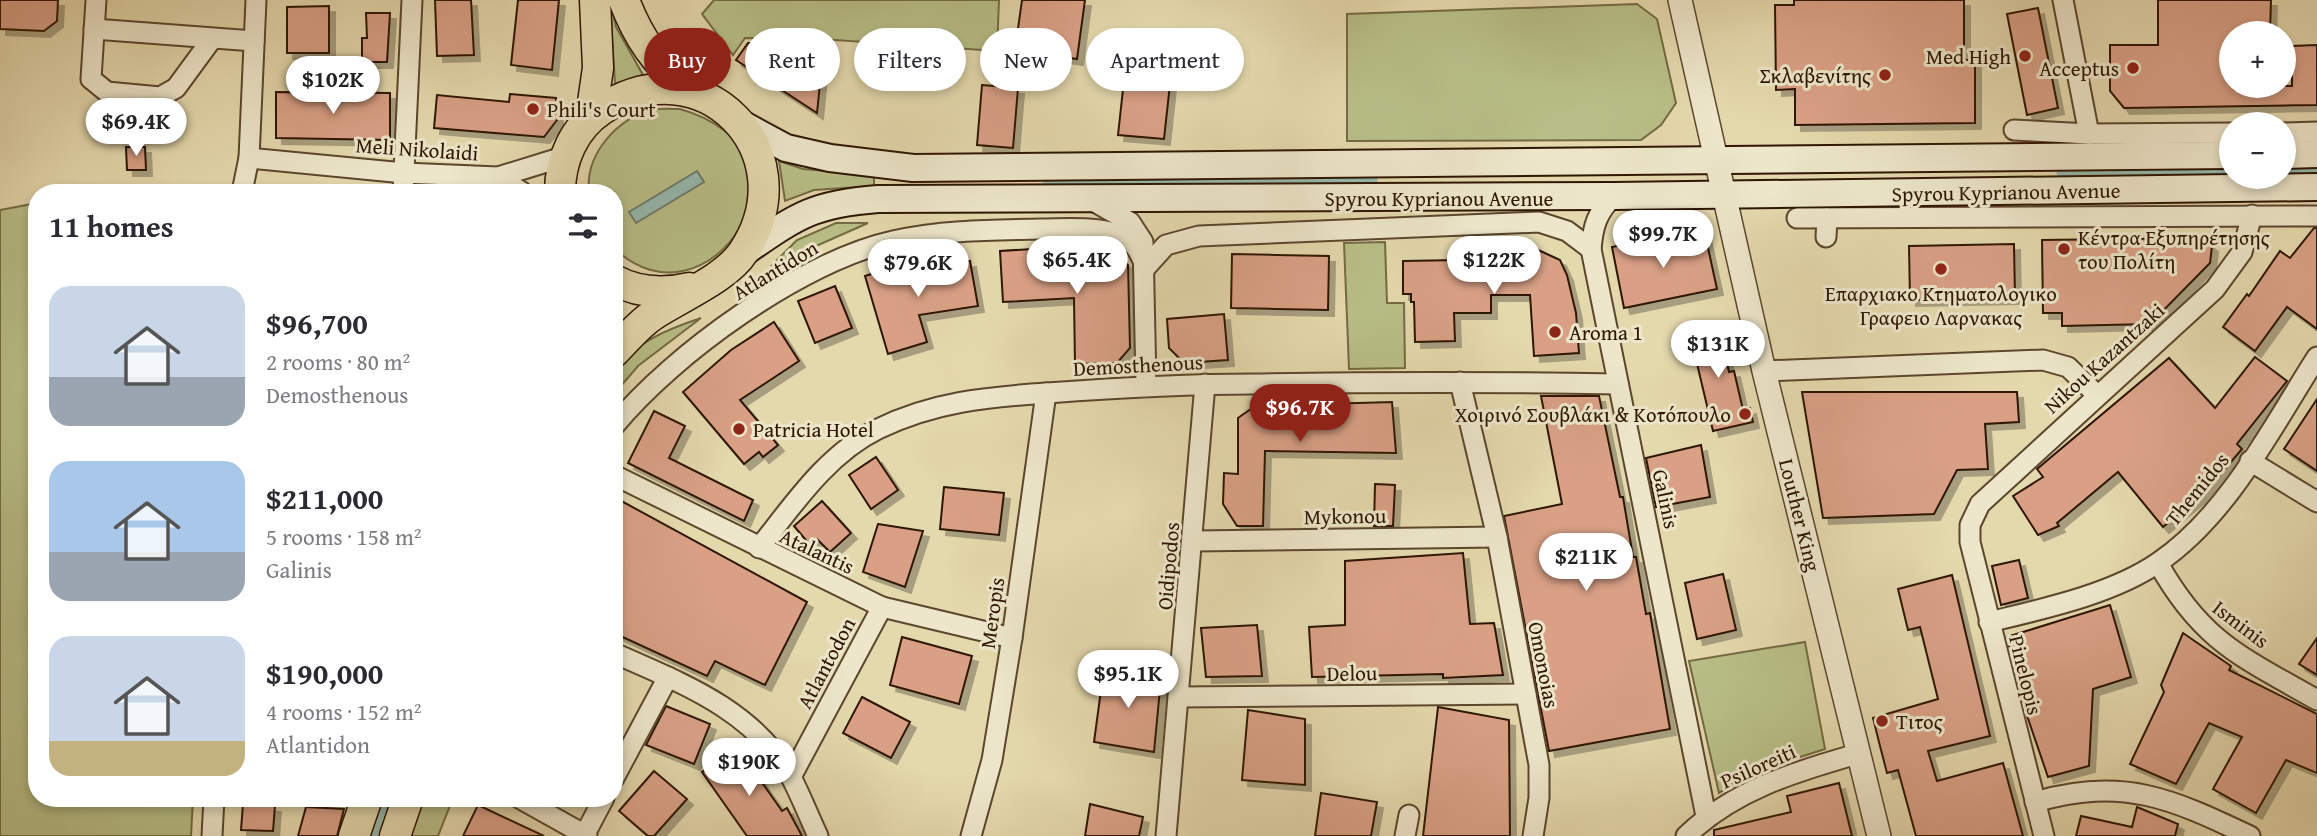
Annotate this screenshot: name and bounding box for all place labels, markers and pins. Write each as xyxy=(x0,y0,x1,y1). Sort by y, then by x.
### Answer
place label: Med High xyxy=(1926,41,2011,72)
marker: Med High xyxy=(2017,48,2033,64)
place label: Acceptus xyxy=(2039,53,2119,84)
pin: $102K xyxy=(284,57,382,116)
place label: Σκλαβενίτης xyxy=(1759,60,1871,91)
marker: Acceptus xyxy=(2125,60,2141,76)
marker: Σκλαβενίτης xyxy=(1877,67,1893,83)
place label: Phili's Court xyxy=(547,94,656,125)
pin: $69.4K xyxy=(79,99,193,158)
marker: Phili's Court xyxy=(525,101,541,117)
pin: $99.7K xyxy=(1606,210,1720,270)
place label: Κέντρα Εξυπηρέτησης του Πολίτη xyxy=(2078,222,2270,277)
pin: $65.4K xyxy=(1020,236,1134,296)
pin: $122K xyxy=(1445,236,1543,296)
pin: $79.6K xyxy=(861,240,975,299)
marker: Κέντρα Εξυπηρέτησης του Πολίτη xyxy=(2056,241,2072,257)
marker: Επαρχιακο Κτηματολογικο Γραφειο Λαρνακας xyxy=(1933,261,1949,277)
place label: Επαρχιακο Κτηματολογικο Γραφειο Λαρνακας xyxy=(1825,278,2057,333)
place label: Aroma 1 xyxy=(1569,317,1643,348)
pin: $131K xyxy=(1669,320,1767,380)
marker: Aroma 1 xyxy=(1547,324,1563,340)
pin: $96.7K xyxy=(1243,384,1357,444)
place label: Χοιρινό Σουβλάκι & Κοτόπουλο xyxy=(1455,399,1731,430)
marker: Χοιρινό Σουβλάκι & Κοτόπουλο xyxy=(1737,406,1753,422)
place label: Patricia Hotel xyxy=(753,414,874,445)
marker: Patricia Hotel xyxy=(731,421,747,437)
pin: $211K xyxy=(1537,534,1635,593)
pin: $95.1K xyxy=(1071,650,1185,710)
place label: Τιτος xyxy=(1896,706,1943,737)
marker: Τιτος xyxy=(1874,713,1890,729)
pin: $190K xyxy=(700,738,798,798)

